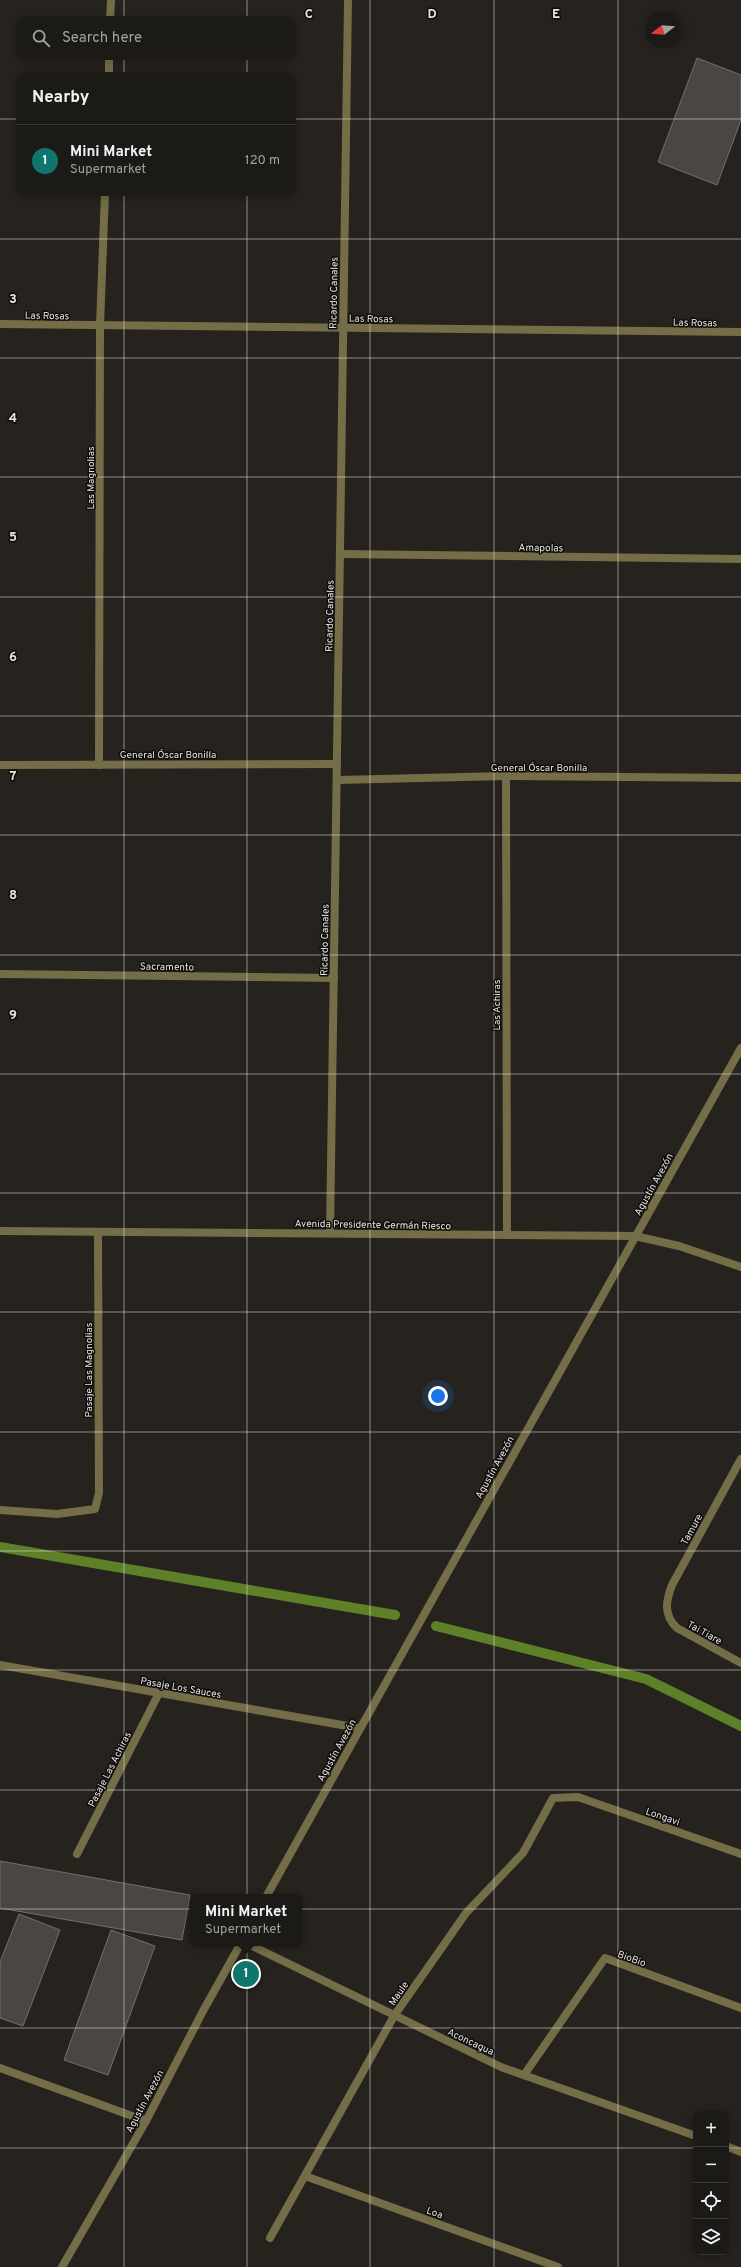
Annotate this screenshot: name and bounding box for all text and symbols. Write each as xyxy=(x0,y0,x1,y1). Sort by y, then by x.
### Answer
text: C xyxy=(305,7,313,23)
text: D xyxy=(427,7,437,23)
text: E xyxy=(552,7,560,23)
north arrow xyxy=(645,12,681,48)
search box xyxy=(16,16,296,60)
icon: search xyxy=(30,27,52,49)
text: Search here xyxy=(62,29,142,48)
text: Nearby xyxy=(32,87,89,109)
text: Mini Market xyxy=(70,143,152,162)
text: 1 xyxy=(42,153,48,169)
text: 120 m xyxy=(245,153,280,169)
text: Supermarket xyxy=(70,162,146,178)
street label: Ricardo Canales xyxy=(327,257,342,329)
text: 3 xyxy=(9,292,17,308)
street label: Las Rosas xyxy=(25,310,70,323)
street label: Las Rosas xyxy=(349,313,394,326)
street label: Las Rosas xyxy=(673,317,718,330)
text: 4 xyxy=(9,411,17,427)
street label: Las Magnolias xyxy=(85,446,98,510)
text: 5 xyxy=(9,530,17,546)
street label: Amapolas xyxy=(519,542,564,555)
street label: Ricardo Canales xyxy=(323,580,338,652)
text: 6 xyxy=(9,650,17,666)
street label: General Óscar Bonilla xyxy=(120,749,216,762)
street label: General Óscar Bonilla xyxy=(491,762,587,775)
text: 7 xyxy=(10,769,17,785)
text: 8 xyxy=(9,888,17,904)
street label: Ricardo Canales xyxy=(318,904,333,976)
street label: Sacramento xyxy=(140,961,195,974)
street label: Las Achiras xyxy=(491,979,504,1031)
text: 9 xyxy=(9,1008,17,1024)
street label: Agustín Avezón xyxy=(632,1151,677,1218)
street label: Avenida Presidente Germán Riesco xyxy=(295,1218,452,1233)
street label: Pasaje Las Magnolias xyxy=(83,1322,96,1418)
your location xyxy=(428,1386,448,1406)
street label: Agustín Avezón xyxy=(473,1434,518,1501)
street label: Tamure xyxy=(678,1512,706,1548)
street label: Tai Tiare xyxy=(685,1618,724,1648)
street label: Pasaje Los Sauces xyxy=(139,1675,222,1702)
street label: Agustín Avezón xyxy=(315,1717,360,1784)
street label: Pasaje Las Achiras xyxy=(86,1730,135,1810)
street label: Longavi xyxy=(644,1805,681,1829)
popup xyxy=(190,1894,302,1946)
text: Mini Market xyxy=(205,1903,287,1922)
text: Supermarket xyxy=(205,1922,281,1938)
street label: BioBio xyxy=(615,1948,648,1971)
pin: 1 xyxy=(233,1959,259,1989)
street label: Maule xyxy=(386,1979,412,2008)
street label: Aconcagua xyxy=(445,2026,496,2059)
street label: Agustín Avezón xyxy=(123,2068,167,2135)
map controls xyxy=(693,2111,729,2255)
button: + xyxy=(693,2111,729,2147)
button: − xyxy=(693,2147,729,2183)
button: locate xyxy=(693,2183,729,2219)
street label: Loa xyxy=(424,2204,444,2222)
button: layers xyxy=(693,2219,729,2255)

